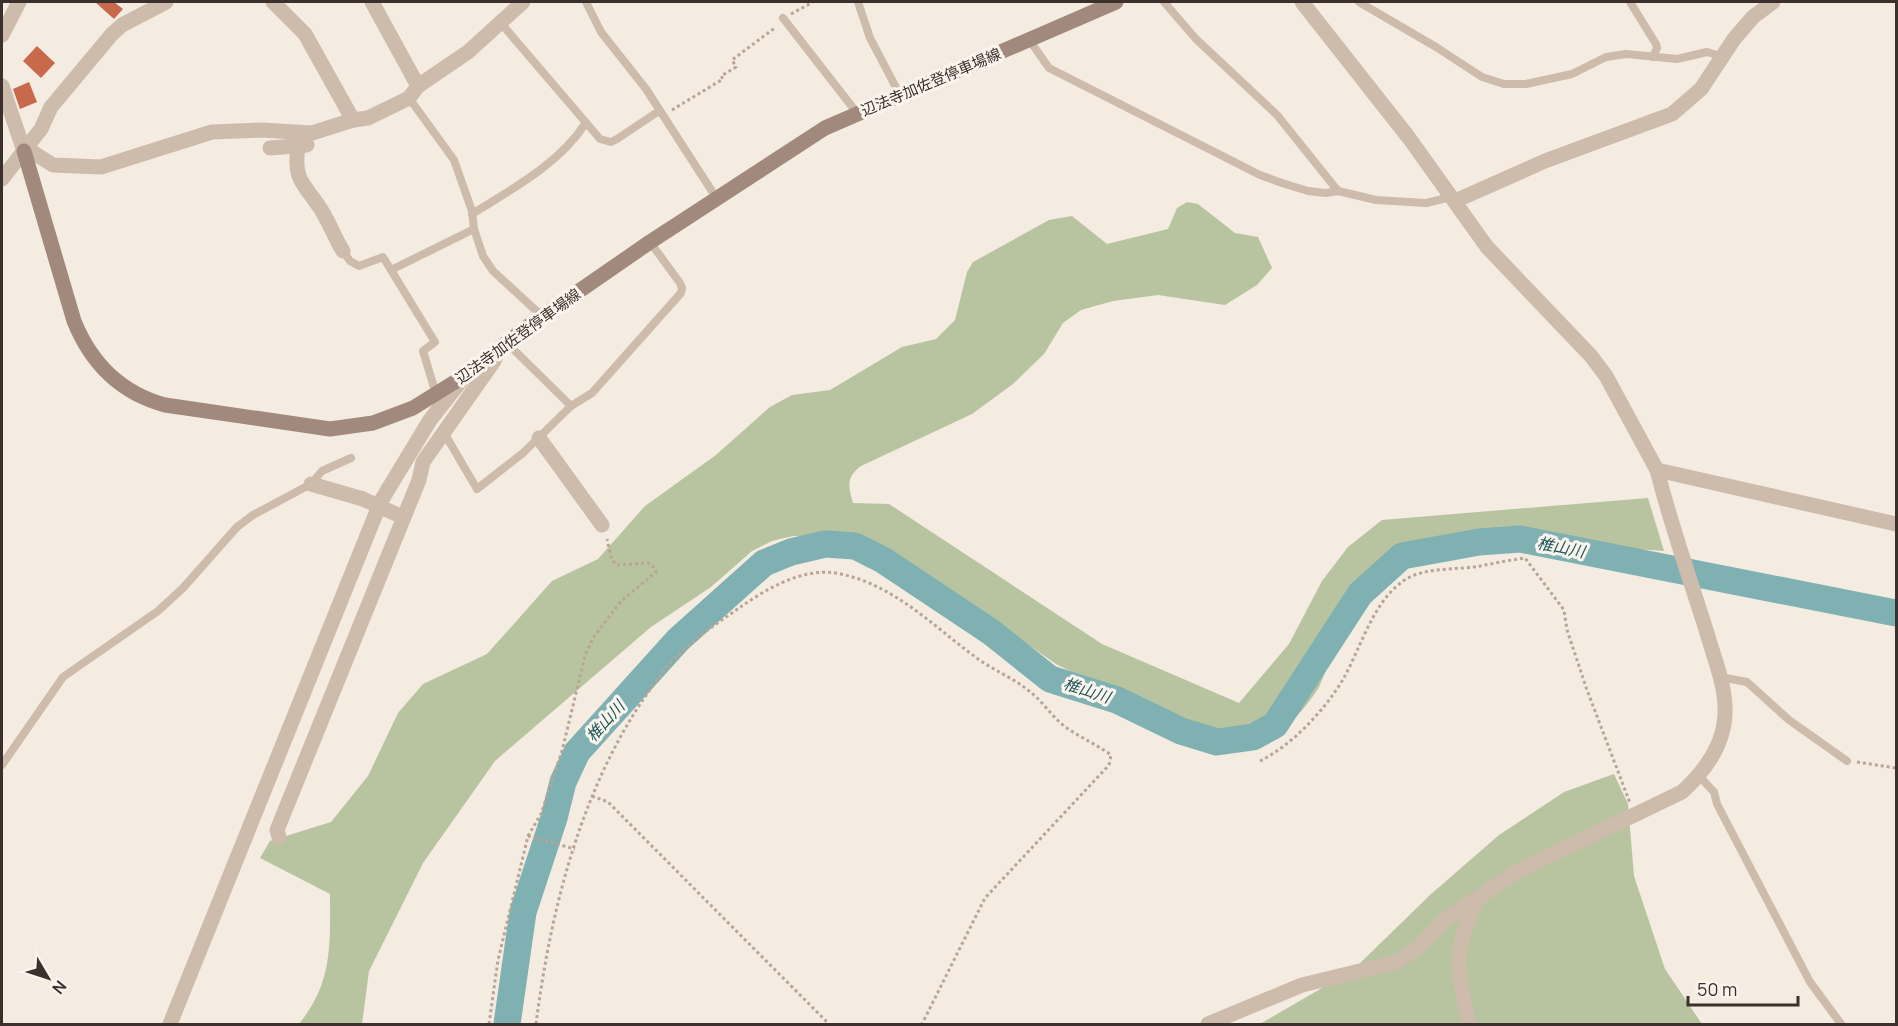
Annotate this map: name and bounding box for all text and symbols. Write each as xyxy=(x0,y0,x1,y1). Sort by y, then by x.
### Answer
street label: 辺法寺加佐登停車場線 xyxy=(858,43,1004,121)
street label: 辺法寺加佐登停車場線 xyxy=(451,283,585,389)
water label: 椎山川 xyxy=(1535,532,1589,563)
water label: 椎山川 xyxy=(1061,672,1115,708)
water label: 椎山川 xyxy=(581,694,631,746)
north arrow xyxy=(18,948,78,1008)
scale bar xyxy=(1688,969,1798,1007)
text: N xyxy=(47,976,72,999)
text: 50 m xyxy=(1697,977,1737,1001)

